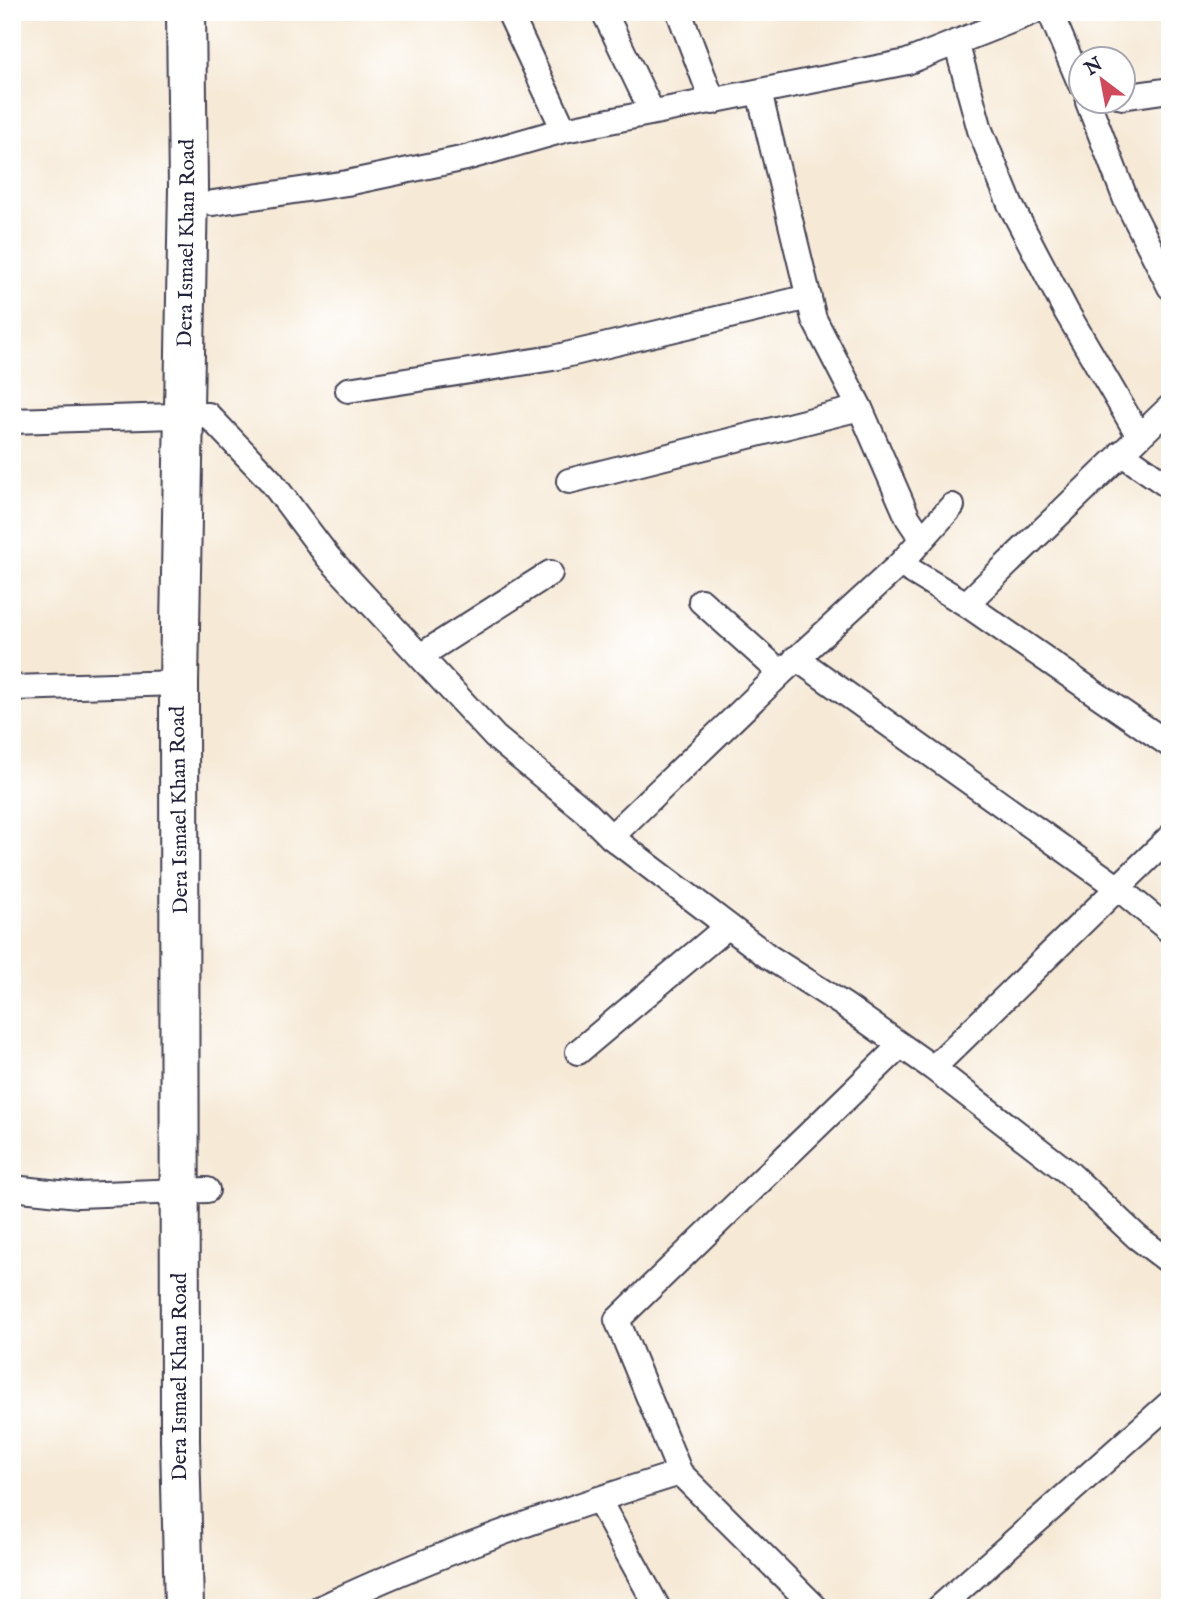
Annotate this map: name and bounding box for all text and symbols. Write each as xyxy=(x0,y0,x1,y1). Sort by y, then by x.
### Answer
north arrow xyxy=(1066,46,1136,116)
text: N xyxy=(1080,52,1108,82)
street label: Dera Ismael Khan Road xyxy=(172,138,202,348)
street label: Dera Ismael Khan Road xyxy=(165,705,195,914)
street label: Dera Ismael Khan Road xyxy=(167,1272,194,1481)

